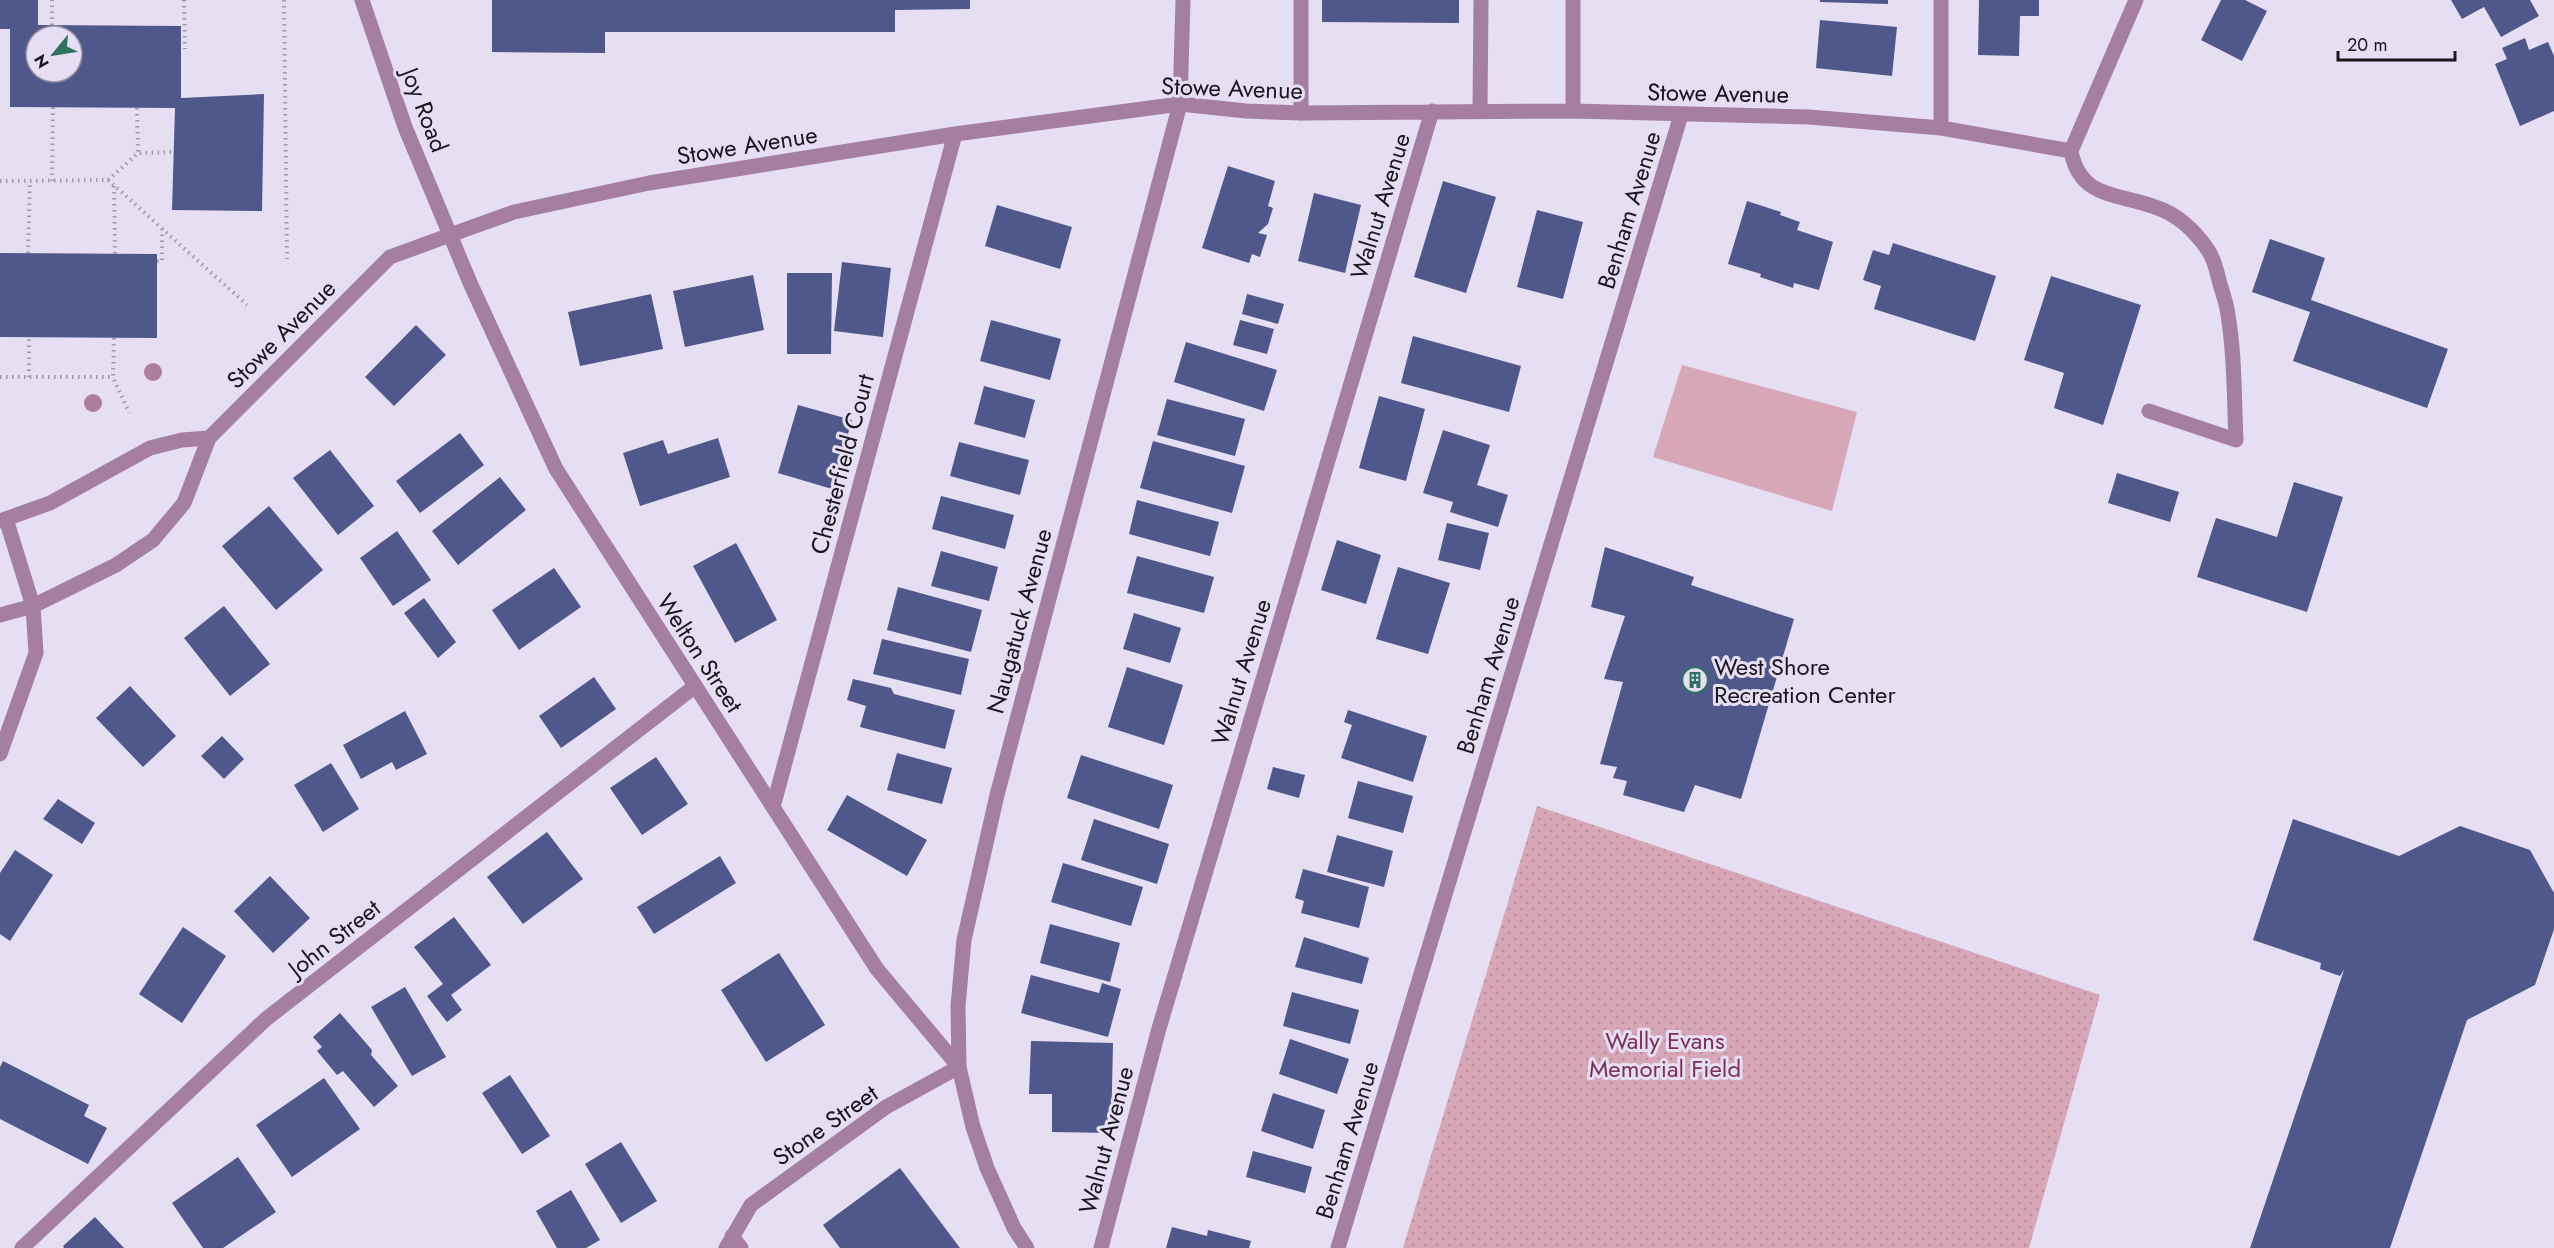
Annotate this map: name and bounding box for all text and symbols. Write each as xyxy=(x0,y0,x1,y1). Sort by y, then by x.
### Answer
north arrow xyxy=(24,24,84,84)
scale bar xyxy=(2338,24,2455,62)
text: 20 m xyxy=(2347,32,2387,58)
text: N xyxy=(28,50,55,73)
street label: Joy Road xyxy=(392,60,457,157)
street label: Stowe Avenue xyxy=(1160,68,1304,108)
street label: Stowe Avenue xyxy=(1647,74,1789,112)
street label: Stowe Avenue xyxy=(674,117,820,173)
street label: Benham Avenue xyxy=(1588,127,1670,293)
street label: Walnut Avenue xyxy=(1341,129,1419,283)
street label: Stowe Avenue xyxy=(218,271,344,397)
street label: Chesterfield Court xyxy=(801,370,883,558)
street label: Naugatuck Avenue xyxy=(977,525,1061,717)
street label: Welton Street xyxy=(648,587,752,720)
street label: Benham Avenue xyxy=(1447,592,1529,758)
street label: Walnut Avenue xyxy=(1202,595,1280,749)
place label: West Shore Recreation Center xyxy=(1714,649,1896,712)
building icon: West Shore Recreation Center xyxy=(1680,665,1710,695)
street label: John Street xyxy=(278,891,388,987)
park label: Wally Evans Memorial Field xyxy=(1589,1023,1741,1086)
street label: Benham Avenue xyxy=(1306,1057,1388,1223)
street label: Walnut Avenue xyxy=(1070,1062,1142,1218)
street label: Stone Street xyxy=(765,1076,885,1174)

